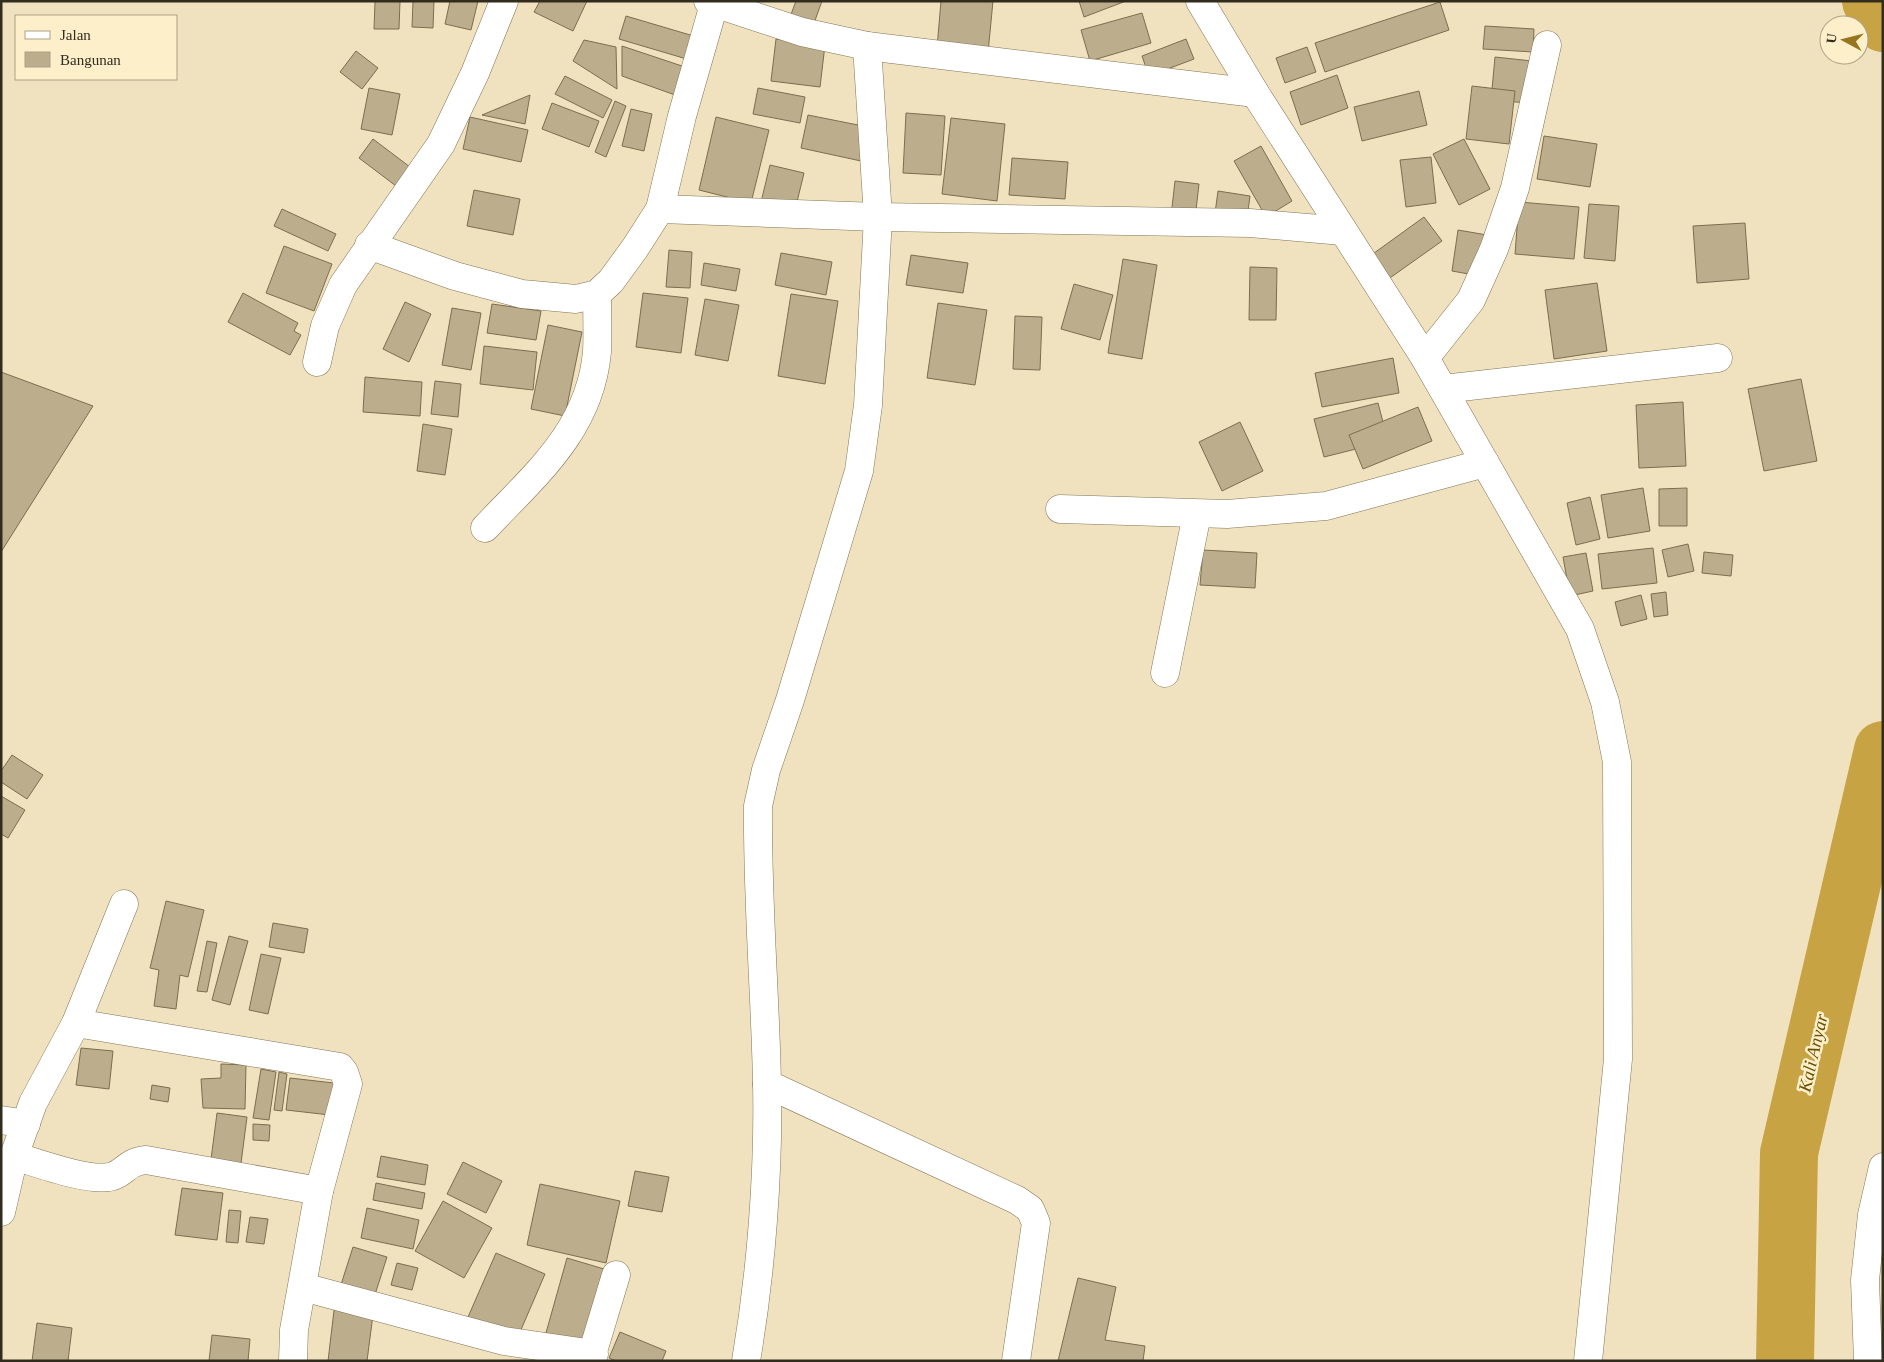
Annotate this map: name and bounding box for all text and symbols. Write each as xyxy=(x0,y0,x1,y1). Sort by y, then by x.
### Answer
legend xyxy=(15,15,178,80)
north arrow xyxy=(1819,15,1869,65)
text: Jalan xyxy=(60,27,91,43)
text: U xyxy=(1824,33,1840,44)
text: Bangunan xyxy=(60,52,121,68)
water label: Kali Anyar xyxy=(1794,1011,1832,1095)

